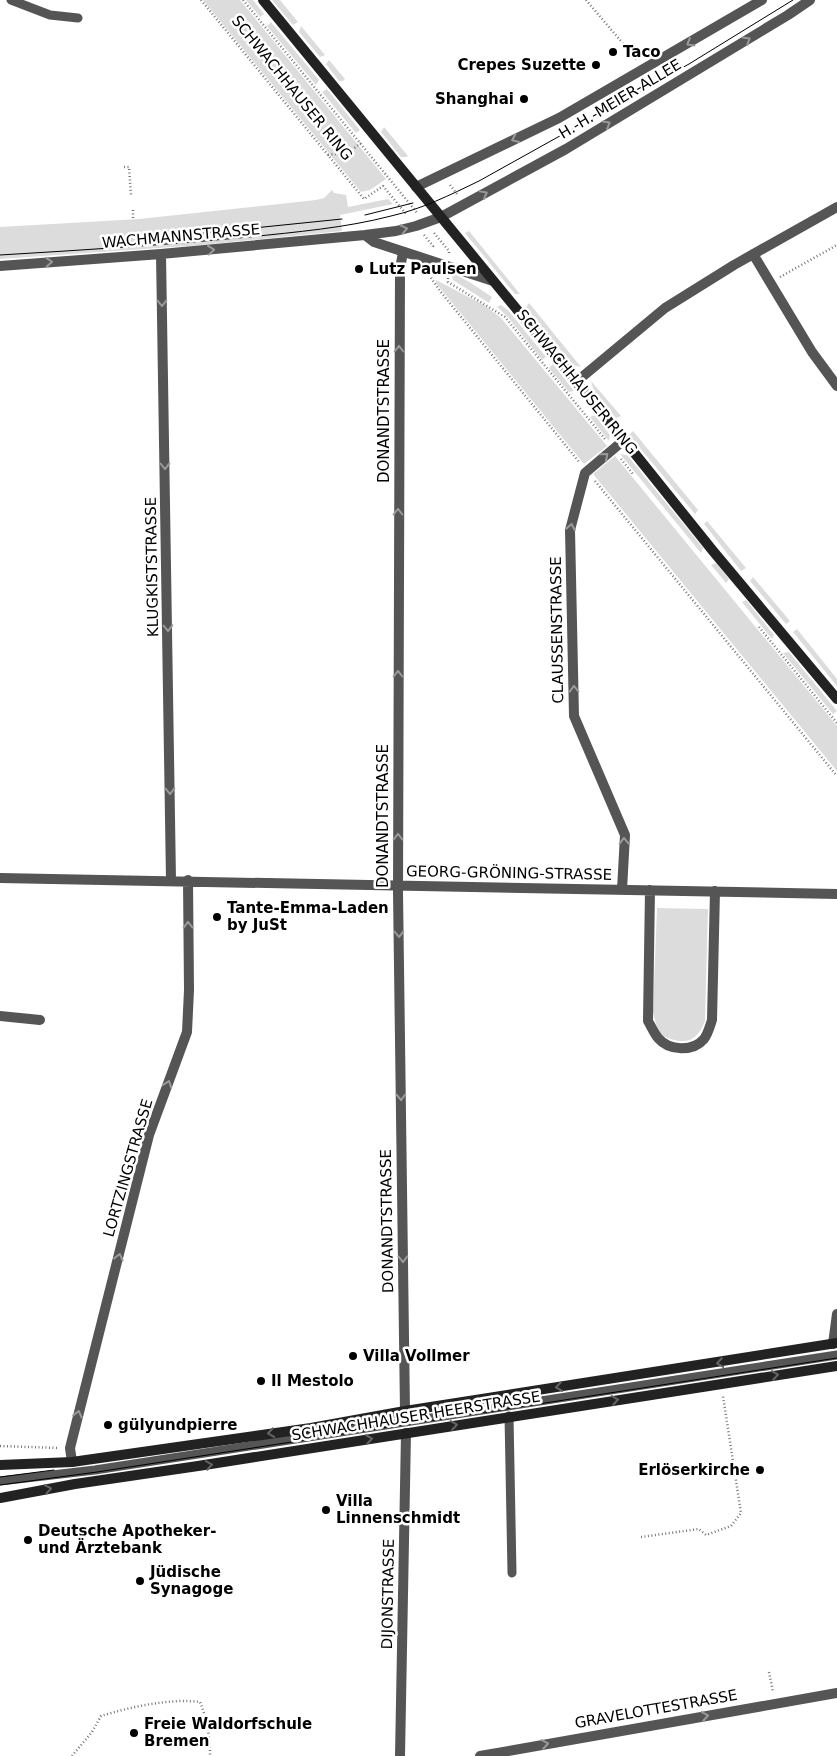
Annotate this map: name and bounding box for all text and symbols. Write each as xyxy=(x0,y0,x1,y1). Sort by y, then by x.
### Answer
street label: SCHWACHHAUSER RING xyxy=(228,12,356,164)
one-way arrow xyxy=(686,36,695,46)
one-way arrow xyxy=(741,36,750,46)
place label: Taco xyxy=(623,43,661,61)
marker: Taco xyxy=(607,46,619,58)
street label: H.-H.-MEIER-ALLEE xyxy=(556,55,684,143)
place label: Crepes Suzette xyxy=(457,56,586,74)
marker: Crepes Suzette xyxy=(590,59,602,71)
place label: Shanghai xyxy=(435,90,514,108)
marker: Shanghai xyxy=(518,93,530,105)
one-way arrow xyxy=(602,120,611,130)
one-way arrow xyxy=(511,132,520,142)
one-way arrow xyxy=(479,190,488,200)
street label: WACHMANNSTRASSE xyxy=(101,220,261,252)
one-way arrow xyxy=(399,224,408,235)
one-way arrow xyxy=(207,244,215,255)
one-way arrow xyxy=(45,257,53,268)
place label: Lutz Paulsen xyxy=(369,260,477,278)
marker: Lutz Paulsen xyxy=(353,263,365,275)
one-way arrow xyxy=(157,300,167,307)
street label: SCHWACHHAUSER RING xyxy=(513,306,641,458)
street label: DONANDTSTRASSE xyxy=(375,339,393,483)
one-way arrow xyxy=(394,345,404,353)
one-way arrow xyxy=(599,453,608,462)
one-way arrow xyxy=(160,462,170,470)
street label: KLUGKISTSTRASSE xyxy=(142,497,162,637)
one-way arrow xyxy=(393,508,403,516)
one-way arrow xyxy=(566,522,576,531)
street label: CLAUSSENSTRASSE xyxy=(547,556,567,704)
one-way arrow xyxy=(162,624,173,632)
one-way arrow xyxy=(393,670,403,678)
one-way arrow xyxy=(568,685,579,693)
street label: DONANDTSTRASSE xyxy=(374,744,392,888)
one-way arrow xyxy=(165,787,175,795)
one-way arrow xyxy=(393,833,403,840)
one-way arrow xyxy=(619,837,629,845)
street label: GEORG-GRÖNING-STRASSE xyxy=(406,861,612,884)
place label: Tante-Emma-Laden by JuSt xyxy=(227,899,389,934)
marker: Tante-Emma-Laden by JuSt xyxy=(211,911,223,923)
one-way arrow xyxy=(183,921,194,929)
one-way arrow xyxy=(394,931,404,939)
one-way arrow xyxy=(162,1080,172,1089)
one-way arrow xyxy=(396,1094,406,1101)
street label: LORTZINGSTRASSE xyxy=(100,1097,156,1239)
street label: DONANDTSTRASSE xyxy=(377,1149,397,1293)
one-way arrow xyxy=(113,1253,123,1261)
one-way arrow xyxy=(398,1256,408,1264)
place label: Villa Vollmer xyxy=(363,1347,470,1365)
marker: Villa Vollmer xyxy=(347,1350,359,1362)
one-way arrow xyxy=(715,1357,724,1367)
one-way arrow xyxy=(772,1370,780,1381)
place label: Il Mestolo xyxy=(271,1372,354,1390)
marker: Il Mestolo xyxy=(255,1375,267,1387)
one-way arrow xyxy=(554,1382,563,1392)
street label: SCHWACHHAUSER HEERSTRASSE xyxy=(290,1387,542,1445)
one-way arrow xyxy=(611,1395,619,1405)
one-way arrow xyxy=(72,1410,83,1419)
place label: gülyundpierre xyxy=(118,1416,237,1434)
marker: gülyundpierre xyxy=(102,1419,114,1431)
one-way arrow xyxy=(451,1420,459,1431)
one-way arrow xyxy=(266,1428,275,1438)
one-way arrow xyxy=(365,1434,373,1444)
one-way arrow xyxy=(204,1460,213,1470)
place label: Erlöserkirche xyxy=(638,1461,750,1479)
marker: Erlöserkirche xyxy=(754,1464,766,1476)
one-way arrow xyxy=(44,1484,52,1495)
place label: Villa Linnenschmidt xyxy=(336,1492,460,1527)
marker: Villa Linnenschmidt xyxy=(320,1504,332,1516)
place label: Deutsche Apotheker- und Ärztebank xyxy=(38,1522,216,1557)
marker: Deutsche Apotheker- und Ärztebank xyxy=(22,1534,34,1546)
street label: DIJONSTRASSE xyxy=(378,1538,398,1650)
place label: Jüdische Synagoge xyxy=(149,1563,233,1598)
marker: Jüdische Synagoge xyxy=(134,1575,146,1587)
street label: GRAVELOTTESTRASSE xyxy=(573,1686,739,1732)
one-way arrow xyxy=(701,1711,709,1722)
place label: Freie Waldorfschule Bremen xyxy=(144,1715,312,1750)
marker: Freie Waldorfschule Bremen xyxy=(128,1727,140,1739)
one-way arrow xyxy=(541,1740,549,1750)

